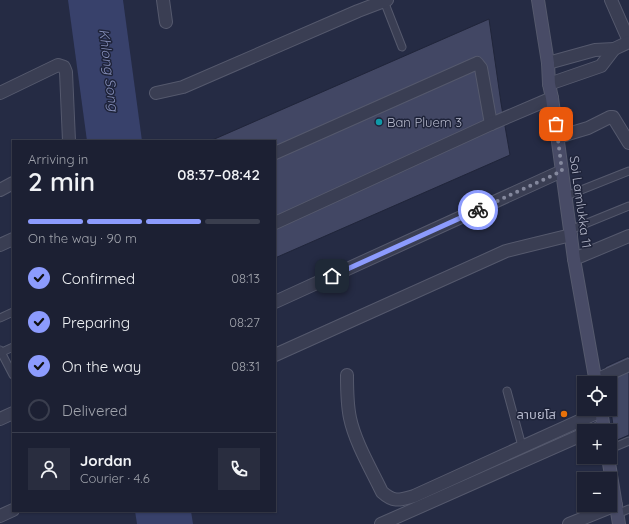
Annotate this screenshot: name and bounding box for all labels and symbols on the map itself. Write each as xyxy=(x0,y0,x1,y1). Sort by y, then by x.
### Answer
water label: Khlong Song xyxy=(95,28,123,113)
pin xyxy=(539,107,573,141)
place label: Ban Pluem 3 xyxy=(387,114,462,130)
marker: Ban Pluem 3 xyxy=(374,117,384,127)
street label: Soi Lamlukka 11 xyxy=(567,155,595,249)
courier xyxy=(458,190,498,230)
pin xyxy=(315,259,349,293)
place label: ลาบยโส xyxy=(516,406,556,422)
marker: ลาบยโส xyxy=(559,409,569,419)

